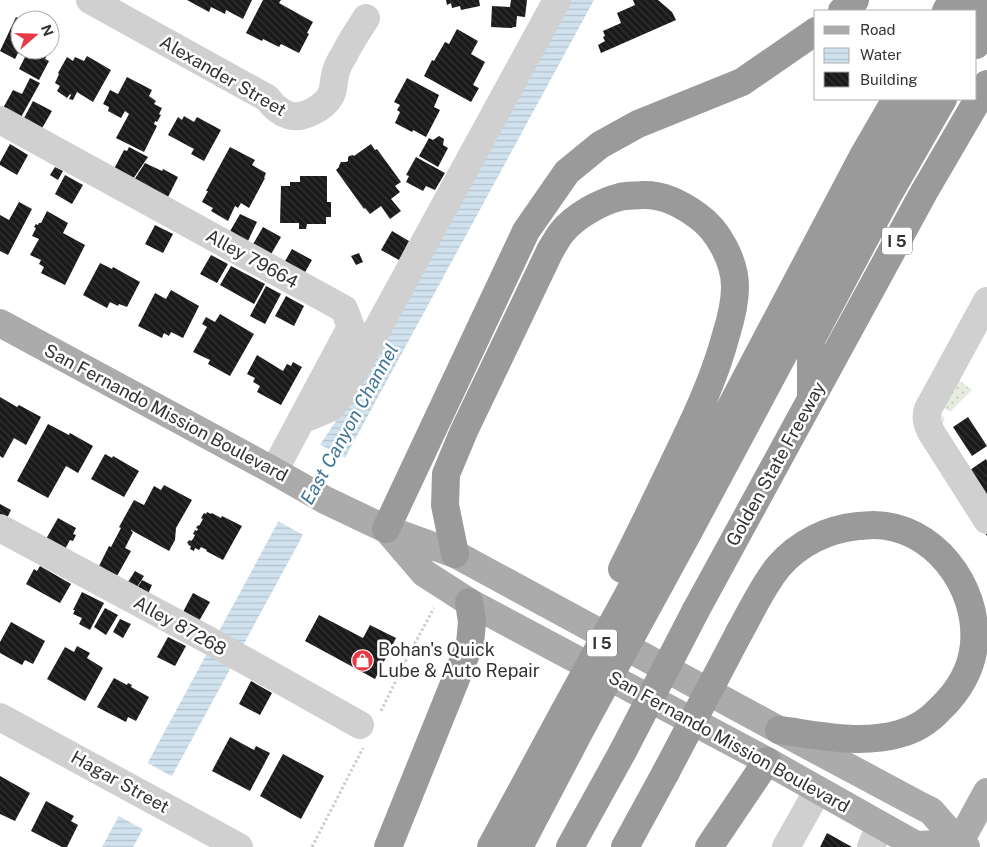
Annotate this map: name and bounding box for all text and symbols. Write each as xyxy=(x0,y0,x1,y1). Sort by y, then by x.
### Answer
north arrow xyxy=(10,10,60,60)
legend xyxy=(814,10,977,100)
text: Road xyxy=(860,21,896,38)
text: N xyxy=(38,23,57,38)
street label: Alexander Street xyxy=(156,31,290,120)
text: Water xyxy=(860,46,902,63)
text: Building xyxy=(860,71,918,88)
street label: Alley 79664 xyxy=(202,225,302,293)
road number: I 5 xyxy=(882,228,912,255)
street label: San Fernando Mission Boulevard xyxy=(41,339,291,486)
water label: East Canyon Channel xyxy=(296,340,402,508)
street label: Golden State Freeway xyxy=(722,378,830,550)
street label: Alley 87268 xyxy=(130,591,230,660)
road number: I 5 xyxy=(587,630,617,656)
place label: Bohan's Quick Lube & Auto Repair xyxy=(378,639,540,681)
shop icon: Bohan's Quick Lube & Auto Repair xyxy=(350,648,374,672)
street label: San Fernando Mission Boulevard xyxy=(605,666,854,817)
street label: Hagar Street xyxy=(68,746,173,817)

